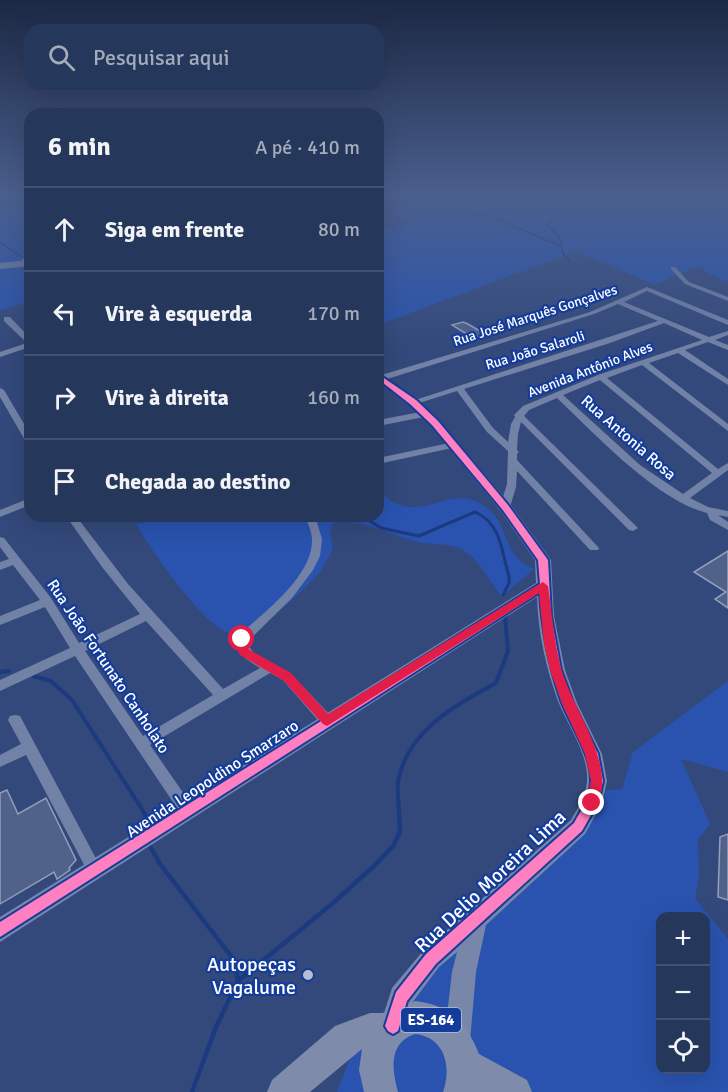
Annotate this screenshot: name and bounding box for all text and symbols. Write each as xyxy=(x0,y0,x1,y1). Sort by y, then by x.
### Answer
search box xyxy=(24,24,384,90)
icon: search xyxy=(45,41,78,74)
text: Pesquisar aqui xyxy=(93,44,229,71)
text: 6 min xyxy=(48,131,111,163)
text: A pé · 410 m xyxy=(255,135,360,160)
icon: ahead xyxy=(48,213,81,246)
text: Siga em frente xyxy=(105,216,244,243)
text: 80 m xyxy=(318,217,360,242)
street label: Rua José Marquês Gonçalves xyxy=(451,281,619,350)
icon: left xyxy=(48,297,81,330)
text: Vire à esquerda xyxy=(105,300,252,327)
text: 170 m xyxy=(307,301,360,326)
street label: Rua João Salaroli xyxy=(483,327,587,374)
street label: Avenida Antônio Alves xyxy=(525,338,655,401)
icon: right xyxy=(48,381,81,414)
text: Vire à direita xyxy=(105,384,229,411)
text: 160 m xyxy=(307,385,360,410)
street label: Rua Antonia Rosa xyxy=(577,391,680,484)
icon: arrive xyxy=(48,465,81,498)
text: Chegada ao destino xyxy=(105,468,291,495)
street label: Rua João Fortunato Canholato xyxy=(42,576,174,757)
route start xyxy=(228,625,254,651)
street label: Avenida Leopoldino Smarzaro xyxy=(123,716,303,842)
route end xyxy=(578,789,604,815)
street label: Rua Delio Moreira Lima xyxy=(409,805,571,958)
map controls xyxy=(656,912,710,1074)
button: + xyxy=(656,912,710,966)
place label: Autopeças Vagalume xyxy=(207,952,296,1000)
button: − xyxy=(656,966,710,1020)
marker: Autopeças Vagalume xyxy=(301,968,315,982)
road number: ES-164 xyxy=(401,1008,461,1032)
button: locate xyxy=(656,1020,710,1074)

